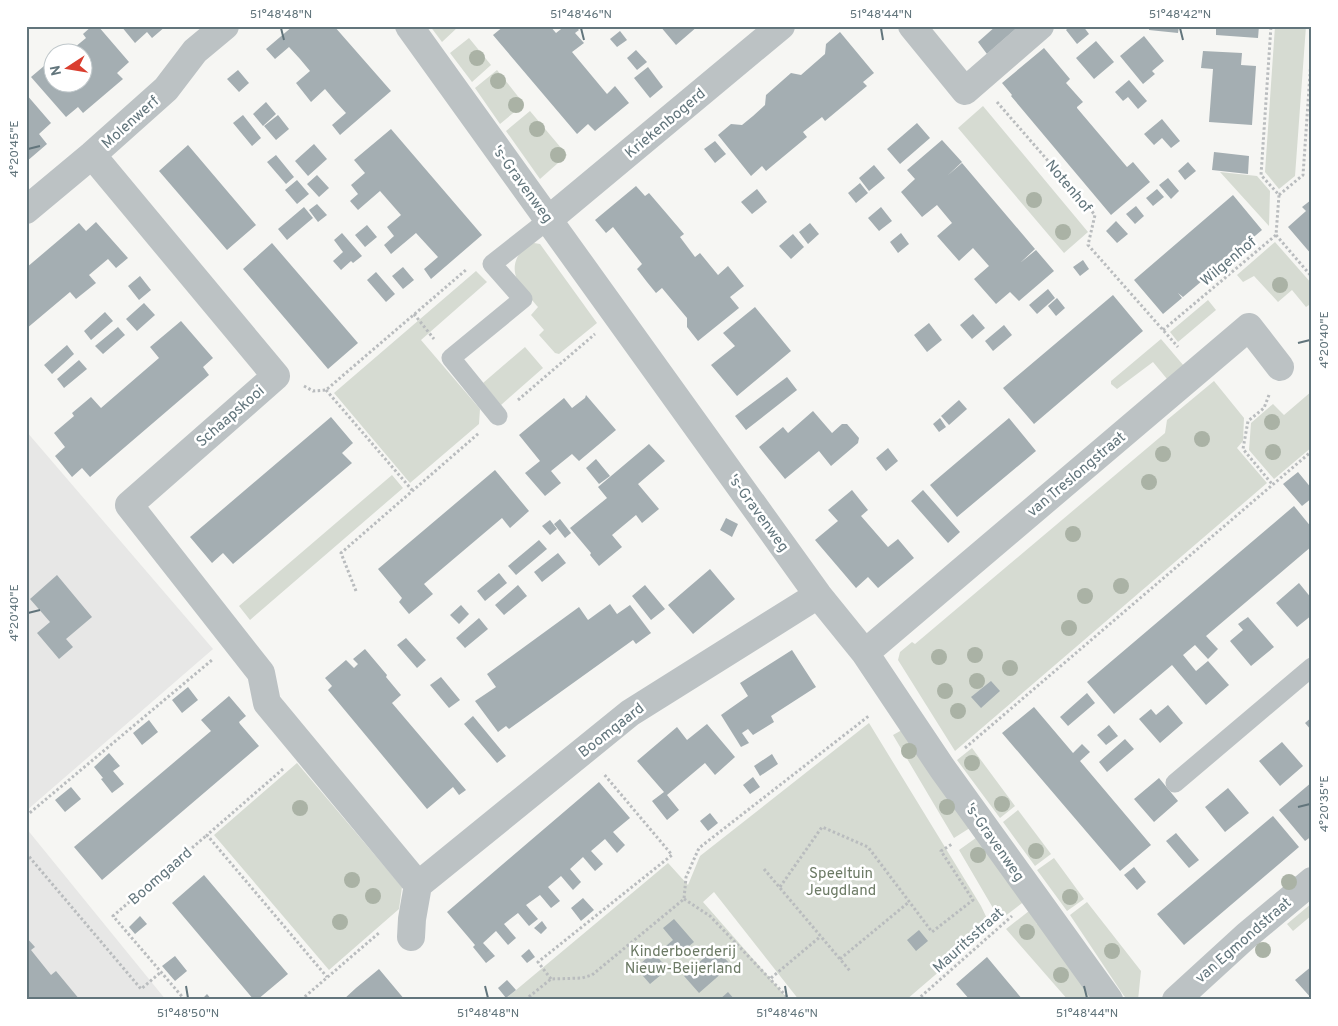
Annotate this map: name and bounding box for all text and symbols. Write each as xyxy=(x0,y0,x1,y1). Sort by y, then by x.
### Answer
text: 51°48'48"N xyxy=(250,7,312,23)
text: 51°48'46"N xyxy=(550,7,612,23)
text: 51°48'44"N xyxy=(850,7,912,23)
text: 51°48'42"N xyxy=(1149,7,1211,23)
north arrow xyxy=(42,42,92,92)
text: N xyxy=(47,64,66,77)
street label: Kriekenbogerd xyxy=(622,85,710,163)
street label: Molenwerf xyxy=(98,92,164,154)
text: 4°20'45"E xyxy=(7,121,23,177)
street label: 's-Gravenweg xyxy=(487,142,556,227)
street label: Notenhof xyxy=(1040,157,1095,217)
street label: Wilgenhof xyxy=(1197,233,1261,291)
text: 4°20'40"E xyxy=(1317,311,1333,369)
street label: Schaapskooi xyxy=(193,382,269,452)
street label: van Treslongstraat xyxy=(1024,428,1130,522)
street label: 's-Gravenweg xyxy=(723,471,792,556)
text: 4°20'40"E xyxy=(7,584,23,642)
street label: Boomgaard xyxy=(575,700,649,763)
text: 4°20'35"E xyxy=(1317,776,1333,832)
street label: 's-Gravenweg xyxy=(960,800,1028,886)
street label: Boomgaard xyxy=(125,844,197,910)
park label: Speeltuin Jeugdland xyxy=(806,865,876,901)
street label: van Egmondstraat xyxy=(1192,894,1296,988)
street label: Mauritsstraat xyxy=(930,904,1008,978)
park label: Kinderboerderij Nieuw-Beijerland xyxy=(625,943,741,979)
text: 51°48'50"N xyxy=(157,1006,219,1022)
text: 51°48'48"N xyxy=(457,1006,519,1022)
text: 51°48'46"N xyxy=(756,1006,818,1022)
text: 51°48'44"N xyxy=(1056,1006,1118,1022)

